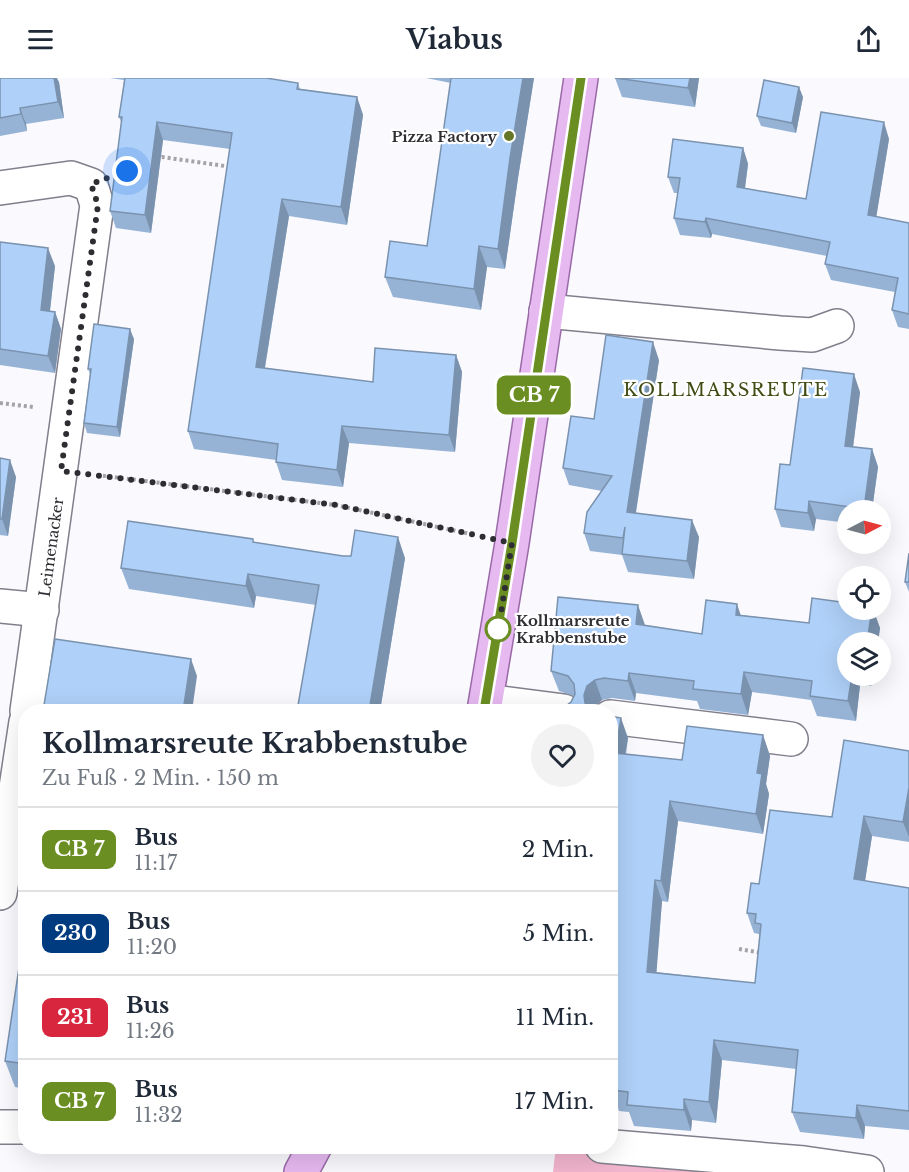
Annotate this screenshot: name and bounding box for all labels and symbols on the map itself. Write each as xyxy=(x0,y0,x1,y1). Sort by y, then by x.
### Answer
place label: Pizza Factory xyxy=(391,127,497,146)
marker: Pizza Factory xyxy=(502,129,516,143)
your location xyxy=(112,156,142,186)
line badge: CB 7 xyxy=(492,376,576,414)
district label: KOLLMARSREUTE xyxy=(623,379,829,401)
street label: Leimenacker xyxy=(35,495,68,598)
north arrow xyxy=(837,500,891,554)
place label: Kollmarsreute Krabbenstube xyxy=(516,611,630,647)
marker: Kollmarsreute Krabbenstube xyxy=(485,616,511,642)

